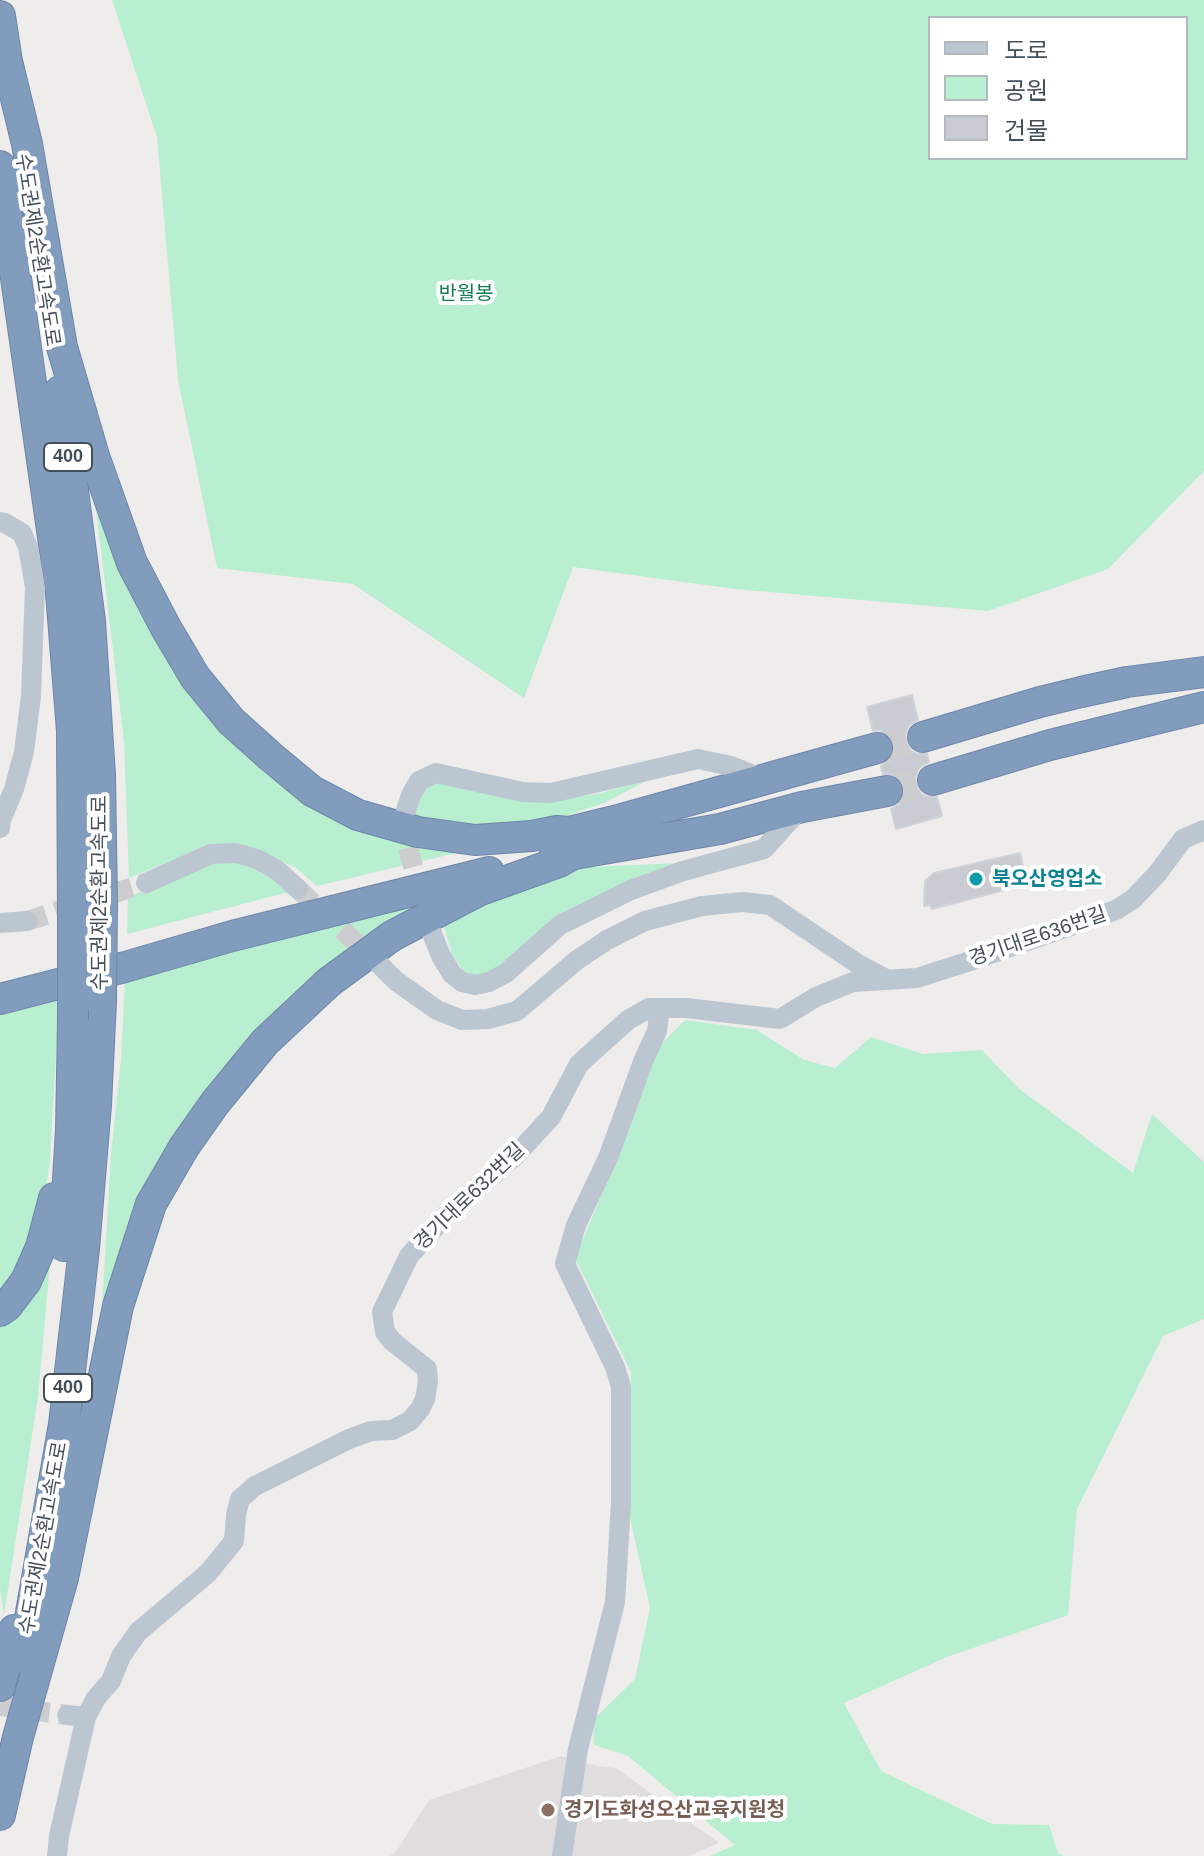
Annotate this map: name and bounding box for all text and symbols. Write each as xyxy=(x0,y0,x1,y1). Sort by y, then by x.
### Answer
legend xyxy=(928,16,1188,160)
text: 도로 xyxy=(1004,37,1048,64)
text: 공원 xyxy=(1004,77,1048,104)
text: 건물 xyxy=(1004,117,1048,144)
street label: 수도권제2순환고속도로 xyxy=(10,152,64,348)
park label: 반월봉 xyxy=(438,282,494,306)
road number: 400 xyxy=(44,443,92,471)
street label: 수도권제2순환고속도로 xyxy=(88,795,112,991)
place label: 북오산영업소 xyxy=(992,867,1102,891)
marker: 북오산영업소 xyxy=(967,870,985,888)
street label: 경기대로636번길 xyxy=(966,902,1110,972)
street label: 경기대로632번길 xyxy=(410,1138,530,1256)
road number: 400 xyxy=(44,1374,92,1402)
street label: 수도권제2순환고속도로 xyxy=(15,1440,73,1636)
place label: 경기도화성오산교육지원청 xyxy=(564,1798,785,1822)
marker: 경기도화성오산교육지원청 xyxy=(539,1801,557,1819)

